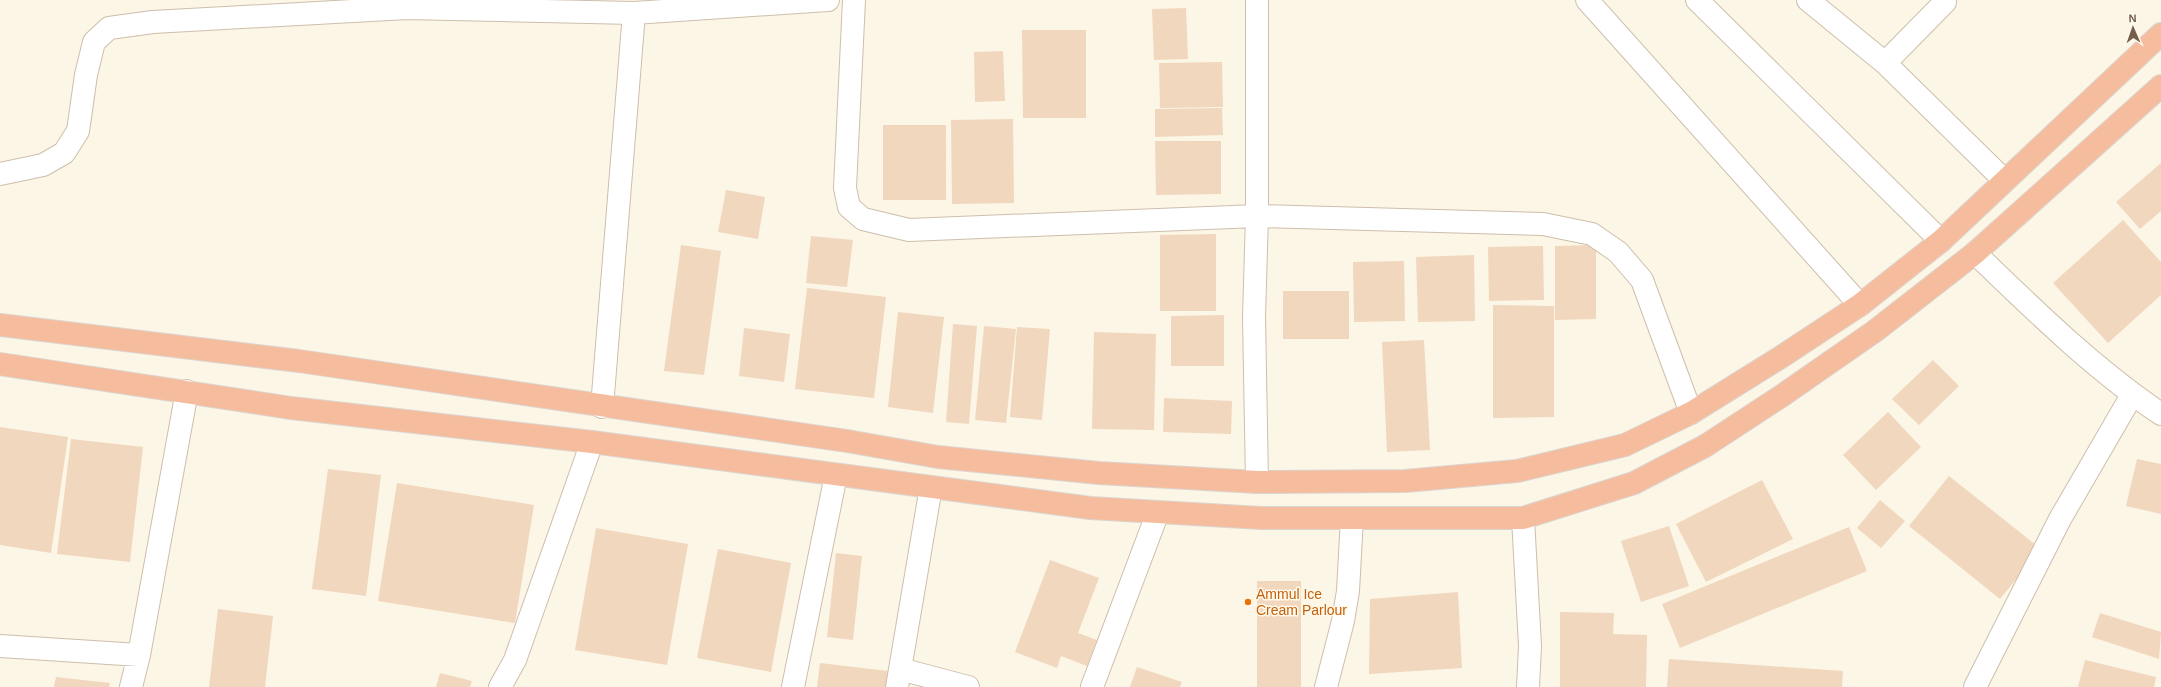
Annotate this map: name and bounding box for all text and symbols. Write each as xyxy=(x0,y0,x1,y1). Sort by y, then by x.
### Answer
north arrow xyxy=(2113,8,2153,48)
text: N xyxy=(2128,12,2137,24)
place label: Ammul Ice Cream Parlour xyxy=(1256,586,1347,618)
marker: Ammul Ice Cream Parlour xyxy=(1243,597,1253,607)

